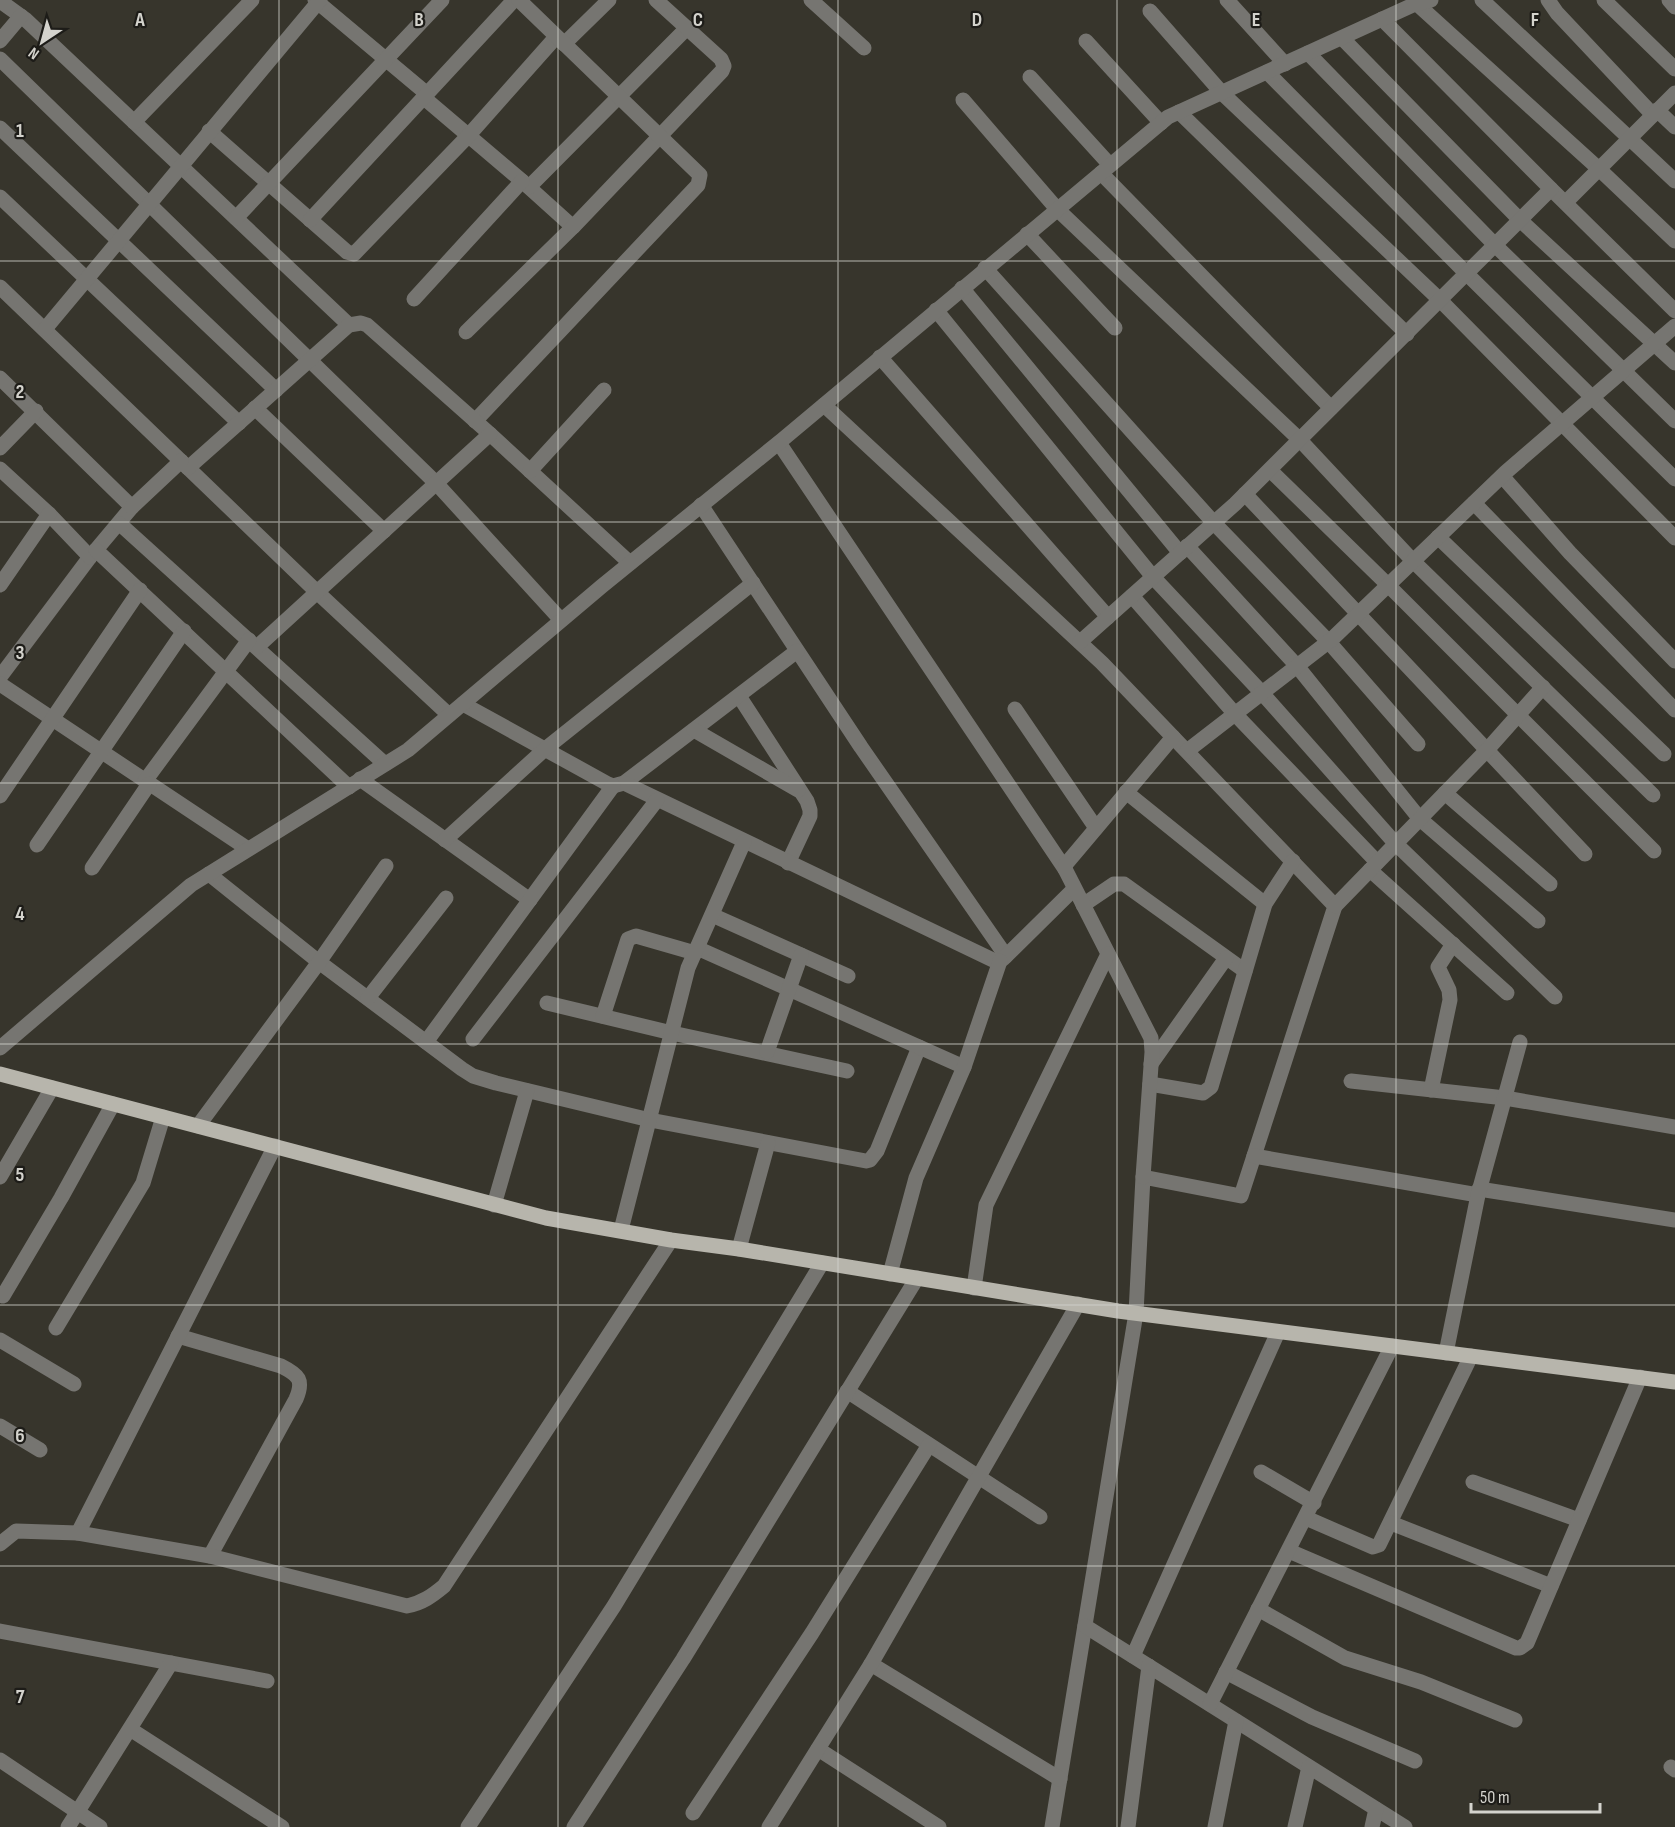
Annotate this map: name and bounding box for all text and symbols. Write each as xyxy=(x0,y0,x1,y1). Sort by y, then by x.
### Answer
text: A xyxy=(134,8,145,32)
text: B xyxy=(414,8,424,32)
text: C xyxy=(693,8,703,32)
text: D xyxy=(972,8,982,32)
text: E xyxy=(1252,8,1260,32)
text: F xyxy=(1531,8,1539,32)
north arrow xyxy=(12,12,72,72)
text: N xyxy=(25,43,43,63)
text: 1 xyxy=(16,119,24,143)
text: 2 xyxy=(16,380,24,404)
text: 3 xyxy=(16,641,25,665)
text: 4 xyxy=(15,902,25,926)
text: 5 xyxy=(16,1163,25,1187)
text: 6 xyxy=(15,1424,25,1448)
text: 7 xyxy=(16,1685,25,1709)
scale bar xyxy=(1471,1776,1600,1814)
text: 50 m xyxy=(1480,1787,1510,1808)

